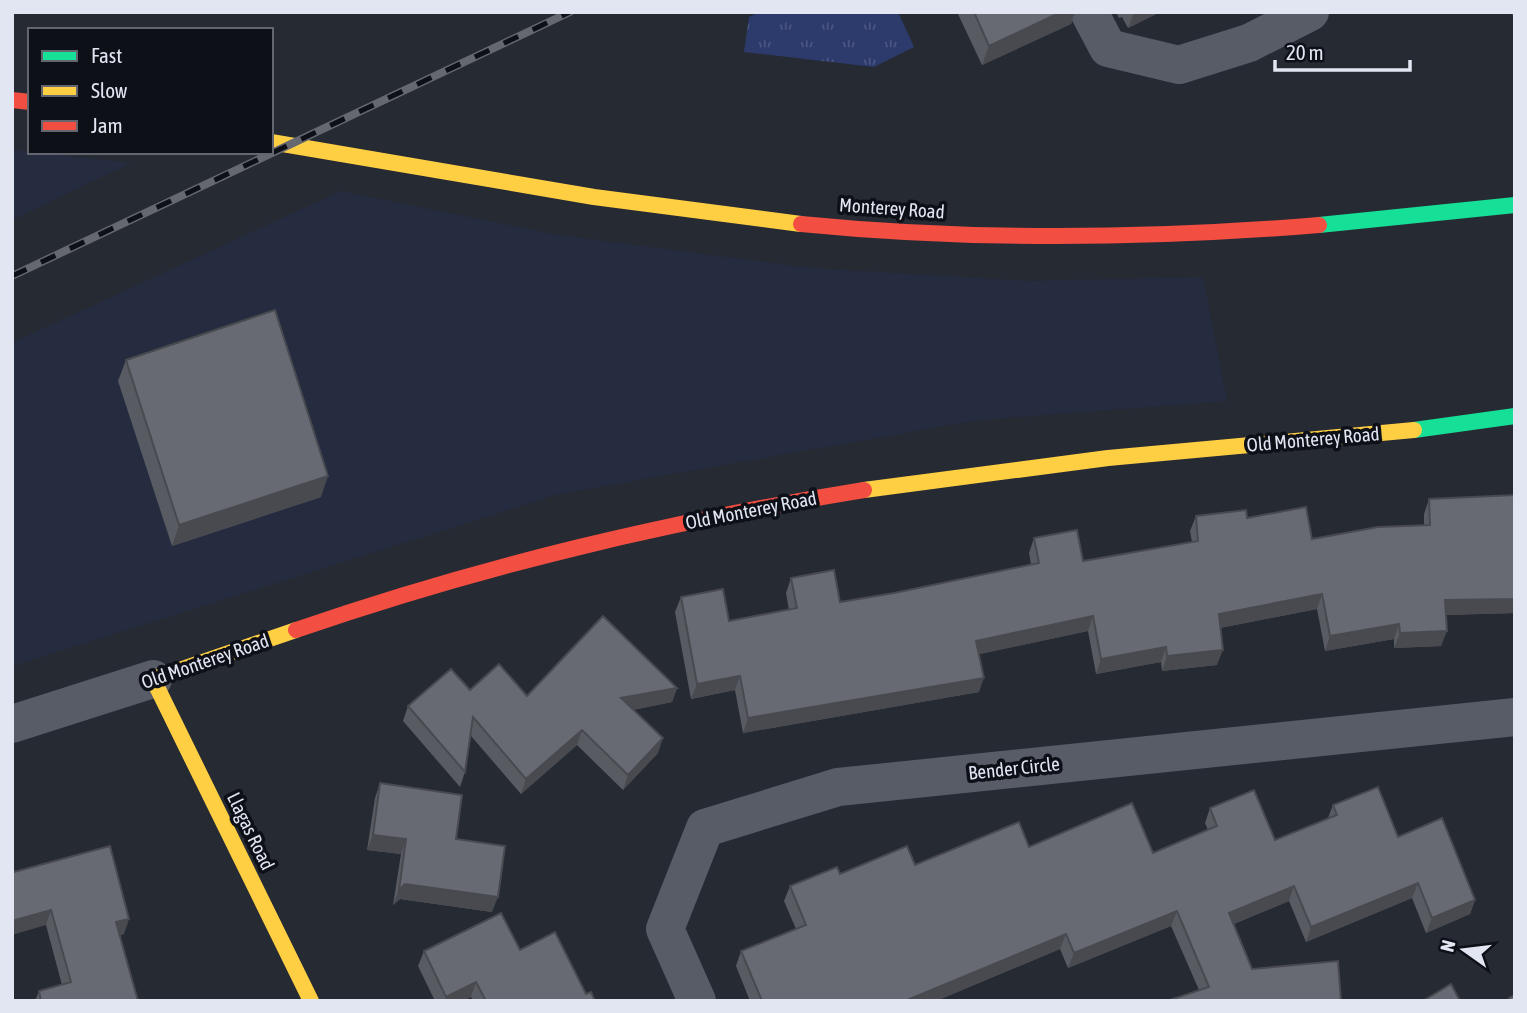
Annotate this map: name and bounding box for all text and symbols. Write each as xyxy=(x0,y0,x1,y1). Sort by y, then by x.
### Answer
legend xyxy=(28,28,273,154)
scale bar xyxy=(1275,28,1410,72)
text: 20 m xyxy=(1286,40,1324,64)
text: Fast xyxy=(91,43,122,67)
text: Slow xyxy=(91,78,128,102)
text: Jam xyxy=(91,113,123,137)
street label: Monterey Road xyxy=(839,193,945,223)
street label: Old Monterey Road xyxy=(1246,422,1380,456)
street label: Old Monterey Road xyxy=(684,487,818,533)
street label: Old Monterey Road xyxy=(139,629,271,693)
street label: Bender Circle xyxy=(967,752,1061,784)
street label: Llagas Road xyxy=(223,789,279,873)
north arrow xyxy=(1429,915,1499,985)
text: N xyxy=(1435,938,1460,954)

